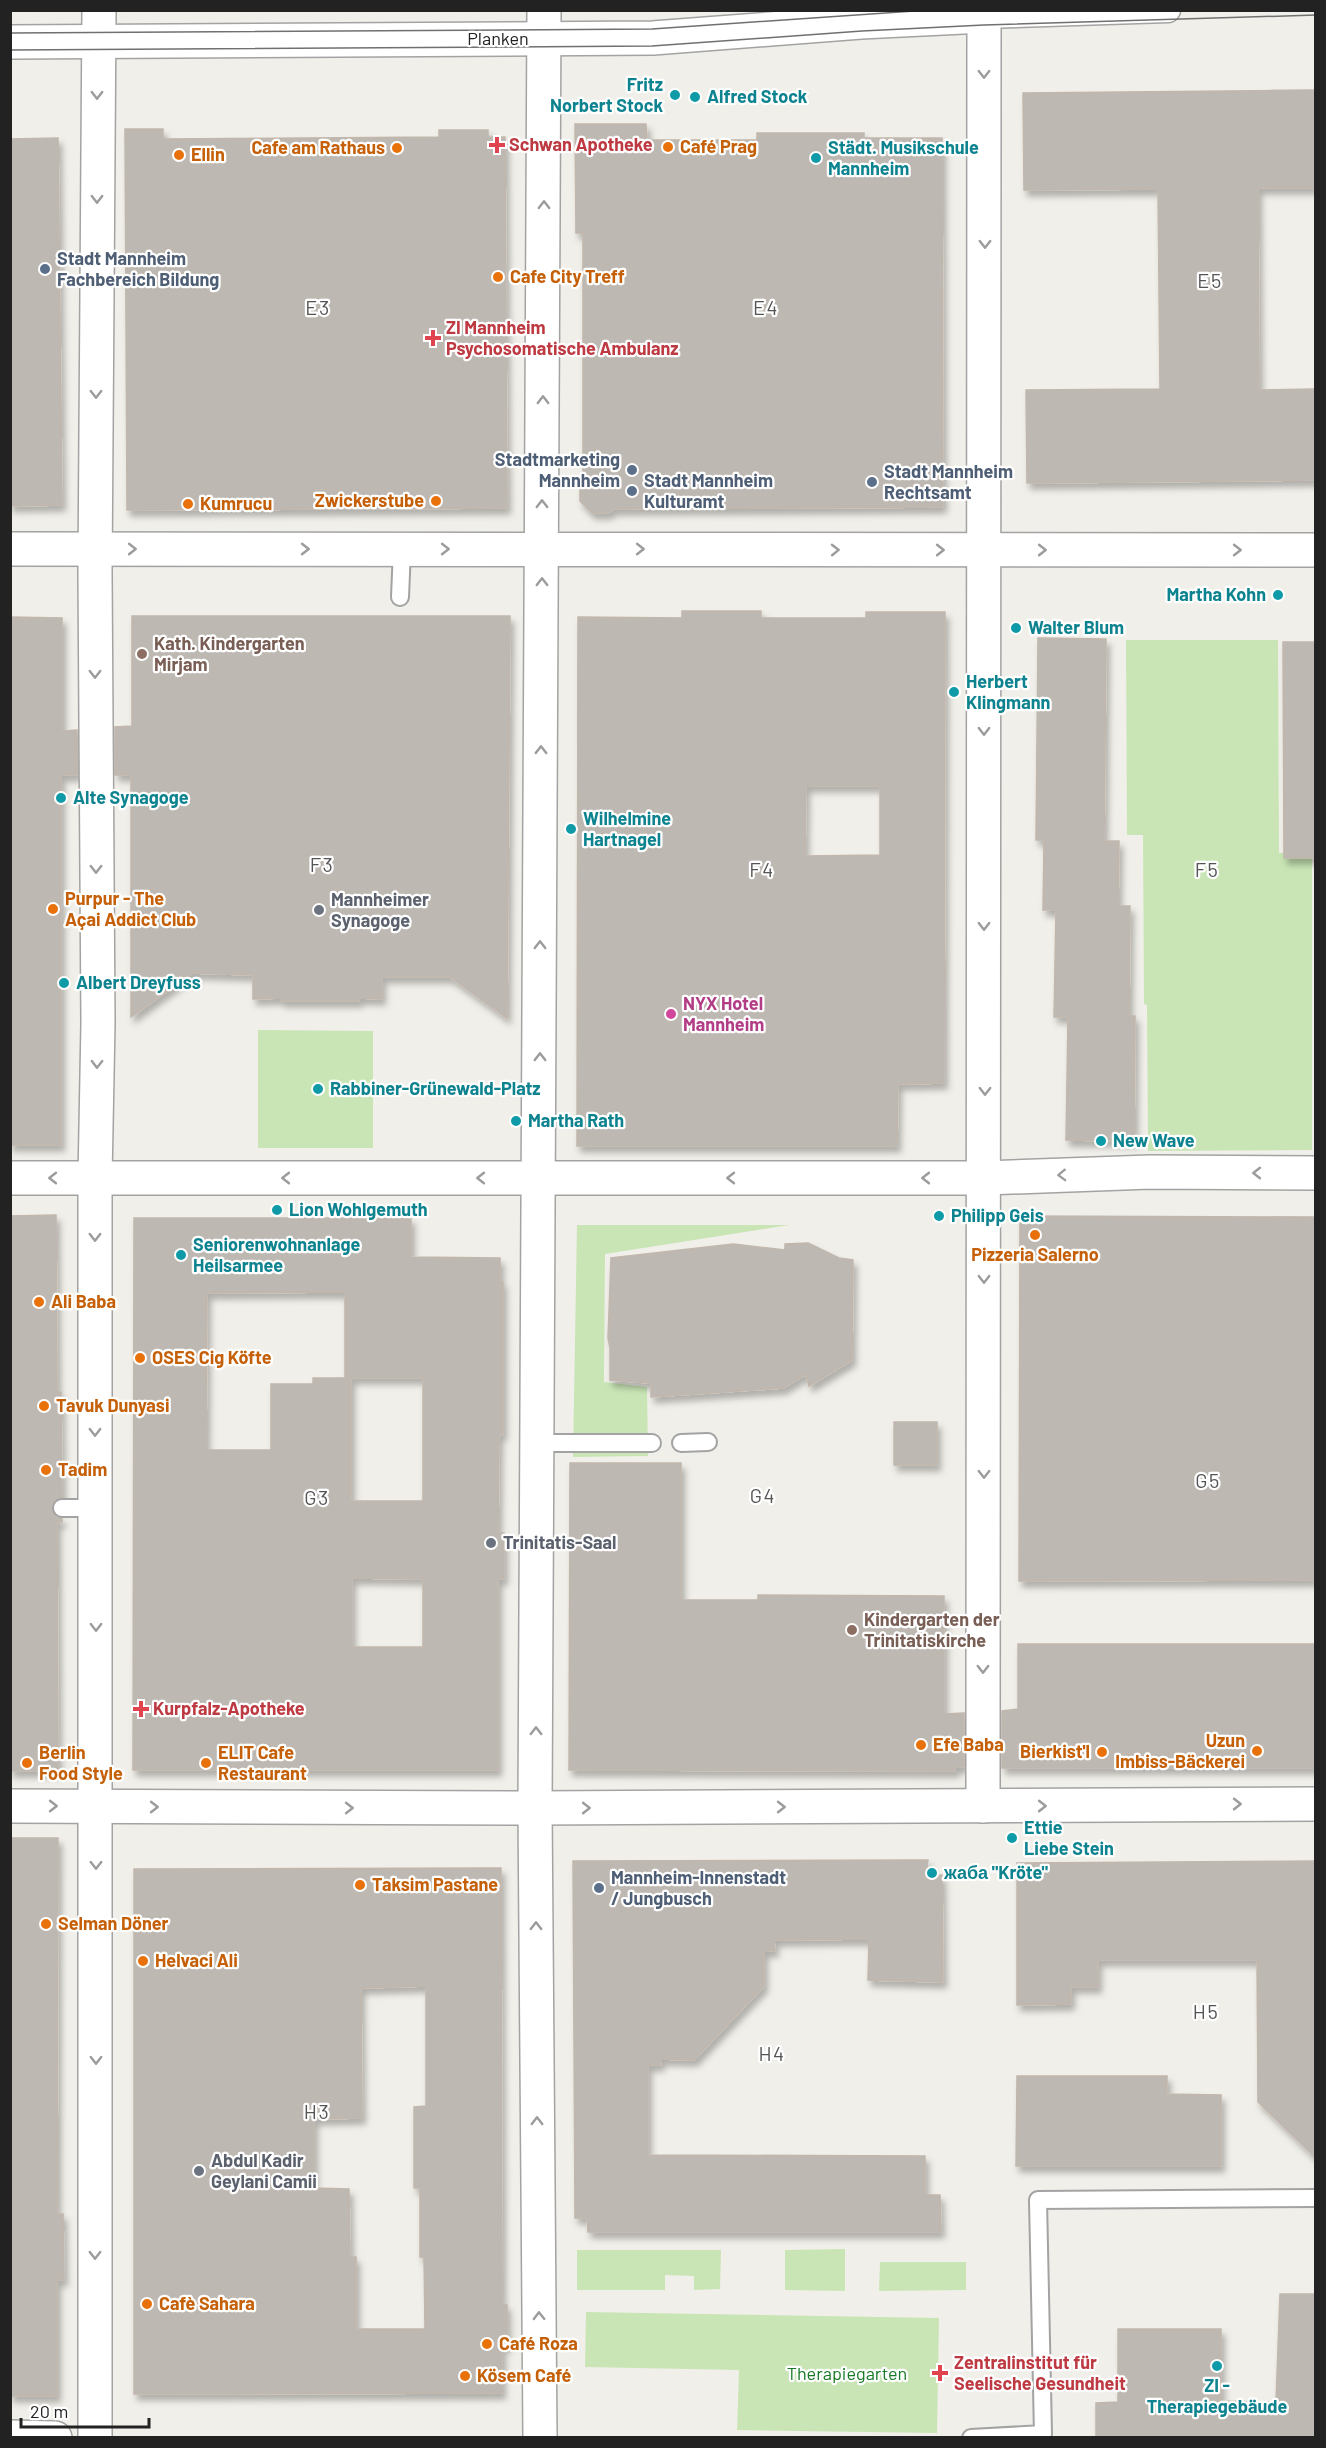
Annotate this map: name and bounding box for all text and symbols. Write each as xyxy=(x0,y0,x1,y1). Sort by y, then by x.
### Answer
street label: Planken xyxy=(467,27,529,49)
one-way arrow xyxy=(978,70,990,79)
place label: Fritz Norbert Stock xyxy=(550,73,663,116)
place label: Alfred Stock xyxy=(707,85,808,107)
marker: Fritz Norbert Stock xyxy=(668,88,682,102)
marker: Alfred Stock xyxy=(688,90,702,104)
one-way arrow xyxy=(91,91,103,100)
place label: Schwan Apotheke xyxy=(509,133,653,155)
place label: Café Prag xyxy=(680,135,757,157)
place label: Cafe am Rathaus xyxy=(251,136,385,158)
place label: Städt. Musikschule Mannheim xyxy=(828,136,979,179)
marker: Schwan Apotheke xyxy=(490,138,504,152)
marker: Café Prag xyxy=(661,140,675,154)
marker: Cafe am Rathaus xyxy=(390,141,404,155)
place label: Ellin xyxy=(191,143,225,165)
marker: Ellin xyxy=(172,148,186,162)
marker: Städt. Musikschule Mannheim xyxy=(809,151,823,165)
one-way arrow xyxy=(91,195,103,204)
one-way arrow xyxy=(537,201,550,210)
one-way arrow xyxy=(979,240,991,249)
place label: Stadt Mannheim Fachbereich Bildung xyxy=(57,247,219,290)
marker: Stadt Mannheim Fachbereich Bildung xyxy=(38,262,52,276)
place label: Cafe City Treff xyxy=(510,265,625,287)
district label: E5 xyxy=(1197,268,1223,292)
marker: Cafe City Treff xyxy=(491,270,505,284)
district label: E3 xyxy=(305,295,331,319)
district label: E4 xyxy=(753,295,779,319)
place label: ZI Mannheim Psychosomatische Ambulanz xyxy=(446,316,679,359)
marker: ZI Mannheim Psychosomatische Ambulanz xyxy=(424,329,442,347)
one-way arrow xyxy=(89,390,102,399)
one-way arrow xyxy=(537,396,549,405)
place label: Stadtmarketing Mannheim xyxy=(495,448,620,491)
place label: Stadt Mannheim Rechtsamt xyxy=(884,460,1013,503)
marker: Stadtmarketing Mannheim xyxy=(625,463,639,477)
place label: Stadt Mannheim Kulturamt xyxy=(644,469,773,512)
marker: Stadt Mannheim Rechtsamt xyxy=(865,475,879,489)
marker: Stadt Mannheim Kulturamt xyxy=(625,484,639,498)
place label: Zwickerstube xyxy=(315,489,424,511)
place label: Kumrucu xyxy=(200,492,272,514)
marker: Zwickerstube xyxy=(429,494,443,508)
marker: Kumrucu xyxy=(181,497,195,511)
one-way arrow xyxy=(536,499,548,508)
one-way arrow xyxy=(127,543,136,555)
one-way arrow xyxy=(300,543,309,555)
one-way arrow xyxy=(441,543,450,555)
one-way arrow xyxy=(636,543,645,555)
one-way arrow xyxy=(831,544,840,556)
one-way arrow xyxy=(935,544,944,556)
one-way arrow xyxy=(1037,544,1046,556)
one-way arrow xyxy=(1232,544,1241,556)
one-way arrow xyxy=(536,578,548,587)
place label: Martha Kohn xyxy=(1166,583,1266,605)
marker: Martha Kohn xyxy=(1271,588,1285,602)
place label: Walter Blum xyxy=(1028,616,1124,638)
marker: Walter Blum xyxy=(1009,621,1023,635)
place label: Kath. Kindergarten Mirjam xyxy=(154,632,305,675)
marker: Kath. Kindergarten Mirjam xyxy=(135,647,149,661)
one-way arrow xyxy=(89,670,101,679)
place label: Herbert Klingmann xyxy=(966,670,1050,713)
marker: Herbert Klingmann xyxy=(947,685,961,699)
one-way arrow xyxy=(978,726,990,735)
one-way arrow xyxy=(535,746,547,755)
place label: Alte Synagoge xyxy=(73,786,189,808)
marker: Alte Synagoge xyxy=(54,791,68,805)
place label: Wilhelmine Hartnagel xyxy=(583,807,671,850)
marker: Wilhelmine Hartnagel xyxy=(564,822,578,836)
district label: F3 xyxy=(310,852,334,876)
district label: F4 xyxy=(749,857,775,881)
district label: F5 xyxy=(1195,857,1219,881)
one-way arrow xyxy=(90,865,103,874)
place label: Purpur - The Açai Addict Club xyxy=(65,887,196,930)
place label: Mannheimer Synagoge xyxy=(331,888,429,931)
marker: Purpur - The Açai Addict Club xyxy=(46,902,60,916)
marker: Mannheimer Synagoge xyxy=(312,903,326,917)
one-way arrow xyxy=(978,921,990,930)
one-way arrow xyxy=(534,941,546,950)
place label: Albert Dreyfuss xyxy=(76,971,201,993)
marker: Albert Dreyfuss xyxy=(57,976,71,990)
place label: NYX Hotel Mannheim xyxy=(683,992,764,1035)
marker: NYX Hotel Mannheim xyxy=(664,1007,678,1021)
one-way arrow xyxy=(534,1052,546,1061)
one-way arrow xyxy=(91,1060,103,1069)
place label: Rabbiner-Grünewald-Platz xyxy=(330,1077,541,1099)
marker: Rabbiner-Grünewald-Platz xyxy=(311,1082,325,1096)
one-way arrow xyxy=(979,1086,991,1095)
place label: Martha Rath xyxy=(528,1109,624,1131)
marker: Martha Rath xyxy=(509,1114,523,1128)
place label: New Wave xyxy=(1113,1129,1195,1151)
marker: New Wave xyxy=(1094,1134,1108,1148)
one-way arrow xyxy=(1253,1167,1262,1179)
one-way arrow xyxy=(1058,1169,1067,1182)
one-way arrow xyxy=(48,1172,57,1184)
one-way arrow xyxy=(282,1172,291,1184)
one-way arrow xyxy=(477,1172,486,1184)
one-way arrow xyxy=(727,1172,736,1184)
one-way arrow xyxy=(922,1172,931,1184)
place label: Lion Wohlgemuth xyxy=(289,1198,428,1220)
marker: Lion Wohlgemuth xyxy=(270,1203,284,1217)
place label: Philipp Geis xyxy=(951,1204,1044,1226)
marker: Philipp Geis xyxy=(932,1209,946,1223)
marker: Pizzeria Salerno xyxy=(1028,1228,1042,1242)
one-way arrow xyxy=(89,1232,101,1241)
place label: Seniorenwohnanlage Heilsarmee xyxy=(193,1233,360,1276)
place label: Pizzeria Salerno xyxy=(971,1243,1099,1265)
marker: Seniorenwohnanlage Heilsarmee xyxy=(174,1248,188,1262)
one-way arrow xyxy=(978,1274,990,1283)
place label: Ali Baba xyxy=(51,1290,116,1312)
marker: Ali Baba xyxy=(32,1295,46,1309)
place label: OSES Cig Köfte xyxy=(152,1346,272,1368)
marker: OSES Cig Köfte xyxy=(133,1351,147,1365)
place label: Tavuk Dunyasi xyxy=(56,1394,170,1416)
marker: Tavuk Dunyasi xyxy=(37,1399,51,1413)
one-way arrow xyxy=(89,1427,101,1436)
place label: Tadim xyxy=(58,1458,107,1480)
marker: Tadim xyxy=(39,1463,53,1477)
district label: G5 xyxy=(1195,1468,1221,1492)
one-way arrow xyxy=(978,1469,990,1478)
district label: G4 xyxy=(750,1483,776,1507)
district label: G3 xyxy=(304,1485,330,1509)
place label: Trinitatis-Saal xyxy=(503,1531,616,1553)
marker: Trinitatis-Saal xyxy=(484,1536,498,1550)
place label: Kindergarten der Trinitatiskirche xyxy=(864,1608,1000,1651)
one-way arrow xyxy=(90,1622,102,1631)
marker: Kindergarten der Trinitatiskirche xyxy=(845,1623,859,1637)
one-way arrow xyxy=(977,1664,989,1673)
place label: Kurpfalz-Apotheke xyxy=(153,1697,305,1719)
marker: Kurpfalz-Apotheke xyxy=(134,1702,148,1716)
one-way arrow xyxy=(530,1727,542,1736)
place label: Uzun Imbiss-Bäckerei xyxy=(1115,1729,1245,1772)
place label: Efe Baba xyxy=(933,1733,1004,1755)
marker: Efe Baba xyxy=(914,1738,928,1752)
place label: Bierkist'l xyxy=(1020,1740,1090,1762)
place label: Berlin Food Style xyxy=(39,1741,123,1784)
place label: ELIT Cafe Restaurant xyxy=(218,1741,307,1784)
marker: Uzun Imbiss-Bäckerei xyxy=(1250,1744,1264,1758)
marker: Bierkist'l xyxy=(1095,1745,1109,1759)
marker: Berlin Food Style xyxy=(20,1756,34,1770)
marker: ELIT Cafe Restaurant xyxy=(199,1756,213,1770)
one-way arrow xyxy=(1232,1798,1241,1810)
one-way arrow xyxy=(49,1800,58,1812)
one-way arrow xyxy=(1037,1800,1046,1812)
one-way arrow xyxy=(150,1801,159,1813)
one-way arrow xyxy=(777,1801,786,1813)
one-way arrow xyxy=(345,1802,354,1814)
one-way arrow xyxy=(582,1802,591,1814)
place label: Ettie Liebe Stein xyxy=(1024,1816,1114,1859)
marker: Ettie Liebe Stein xyxy=(1005,1831,1019,1845)
one-way arrow xyxy=(90,1861,102,1870)
place label: жаба "Kröte" xyxy=(943,1861,1049,1883)
place label: Mannheim-Innenstadt / Jungbusch xyxy=(611,1866,786,1909)
marker: жаба "Kröte" xyxy=(925,1866,939,1880)
place label: Taksim Pastane xyxy=(372,1873,498,1895)
marker: Taksim Pastane xyxy=(353,1878,367,1892)
marker: Mannheim-Innenstadt / Jungbusch xyxy=(592,1881,606,1895)
place label: Selman Döner xyxy=(58,1912,169,1934)
marker: Selman Döner xyxy=(39,1917,53,1931)
one-way arrow xyxy=(530,1922,542,1931)
place label: Helvaci Ali xyxy=(155,1949,238,1971)
marker: Helvaci Ali xyxy=(136,1954,150,1968)
district label: H5 xyxy=(1193,1999,1219,2023)
district label: H4 xyxy=(758,2041,786,2065)
one-way arrow xyxy=(90,2056,102,2065)
district label: H3 xyxy=(304,2099,330,2123)
one-way arrow xyxy=(531,2117,543,2126)
place label: Abdul Kadir Geylani Camii xyxy=(211,2149,317,2192)
marker: Abdul Kadir Geylani Camii xyxy=(192,2164,206,2178)
one-way arrow xyxy=(89,2251,101,2260)
place label: Cafè Sahara xyxy=(159,2292,255,2314)
marker: Cafè Sahara xyxy=(140,2297,154,2311)
one-way arrow xyxy=(533,2312,545,2321)
place label: Café Roza xyxy=(499,2332,578,2354)
marker: Café Roza xyxy=(480,2337,494,2351)
place label: Zentralinstitut für Seelische Gesundheit xyxy=(954,2351,1126,2394)
marker: ZI - Therapiegebäude xyxy=(1210,2359,1224,2373)
park label: Therapiegarten xyxy=(787,2362,907,2384)
place label: Kösem Café xyxy=(477,2364,572,2386)
marker: Zentralinstitut für Seelische Gesundheit xyxy=(931,2364,949,2382)
marker: Kösem Café xyxy=(458,2369,472,2383)
place label: ZI - Therapiegebäude xyxy=(1147,2374,1287,2417)
scale bar xyxy=(21,2391,148,2429)
text: 20 m xyxy=(30,2400,68,2422)

